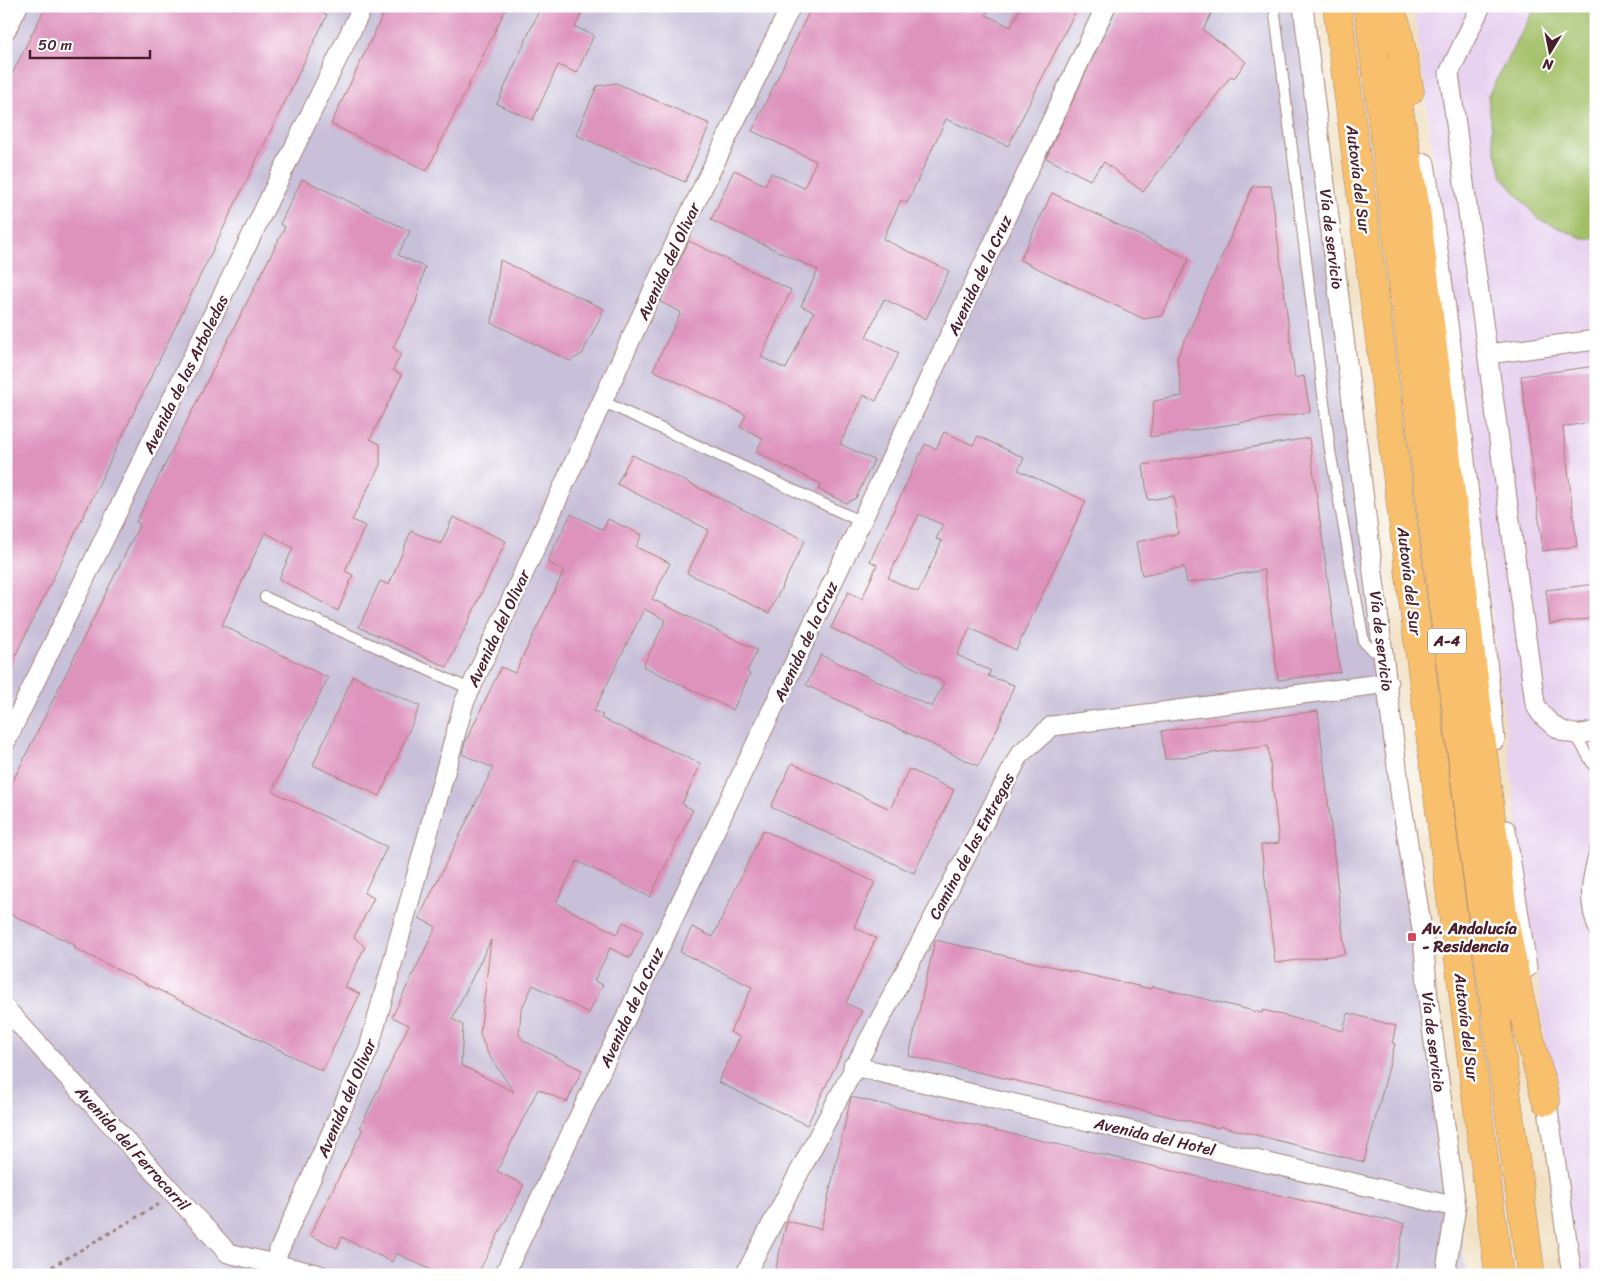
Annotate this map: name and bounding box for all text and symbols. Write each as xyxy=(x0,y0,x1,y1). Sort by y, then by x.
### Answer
scale bar xyxy=(30,28,150,60)
north arrow xyxy=(1524,28,1574,78)
text: 50 m xyxy=(38,32,73,58)
text: N xyxy=(1541,51,1556,78)
street label: Autovía del Sur xyxy=(1337,122,1380,236)
street label: Vía de servicio xyxy=(1311,187,1352,291)
street label: Avenida del Olivar xyxy=(628,196,709,326)
street label: Avenida de la Cruz xyxy=(938,210,1020,341)
street label: Avenida de las Arboledas xyxy=(134,289,237,460)
street label: Autovía del Sur xyxy=(1388,524,1431,638)
street label: Avenida del Olivar xyxy=(458,563,539,693)
street label: Avenida de la Cruz xyxy=(764,576,846,707)
street label: Vía de servicio xyxy=(1361,589,1402,693)
road number: A-4 xyxy=(1428,628,1466,654)
street label: Camino de las Entregas xyxy=(920,767,1023,925)
place label: Av. Andalucía - Residencia xyxy=(1421,914,1518,961)
marker: Av. Andalucía - Residencia xyxy=(1406,931,1418,943)
street label: Avenida de la Cruz xyxy=(590,942,672,1073)
street label: Autovía del Sur xyxy=(1445,970,1488,1084)
street label: Vía de servicio xyxy=(1413,990,1454,1094)
street label: Avenida del Olivar xyxy=(308,1033,385,1163)
street label: Avenida del Ferrocarril xyxy=(67,1078,198,1218)
street label: Avenida del Hotel xyxy=(1091,1108,1219,1165)

